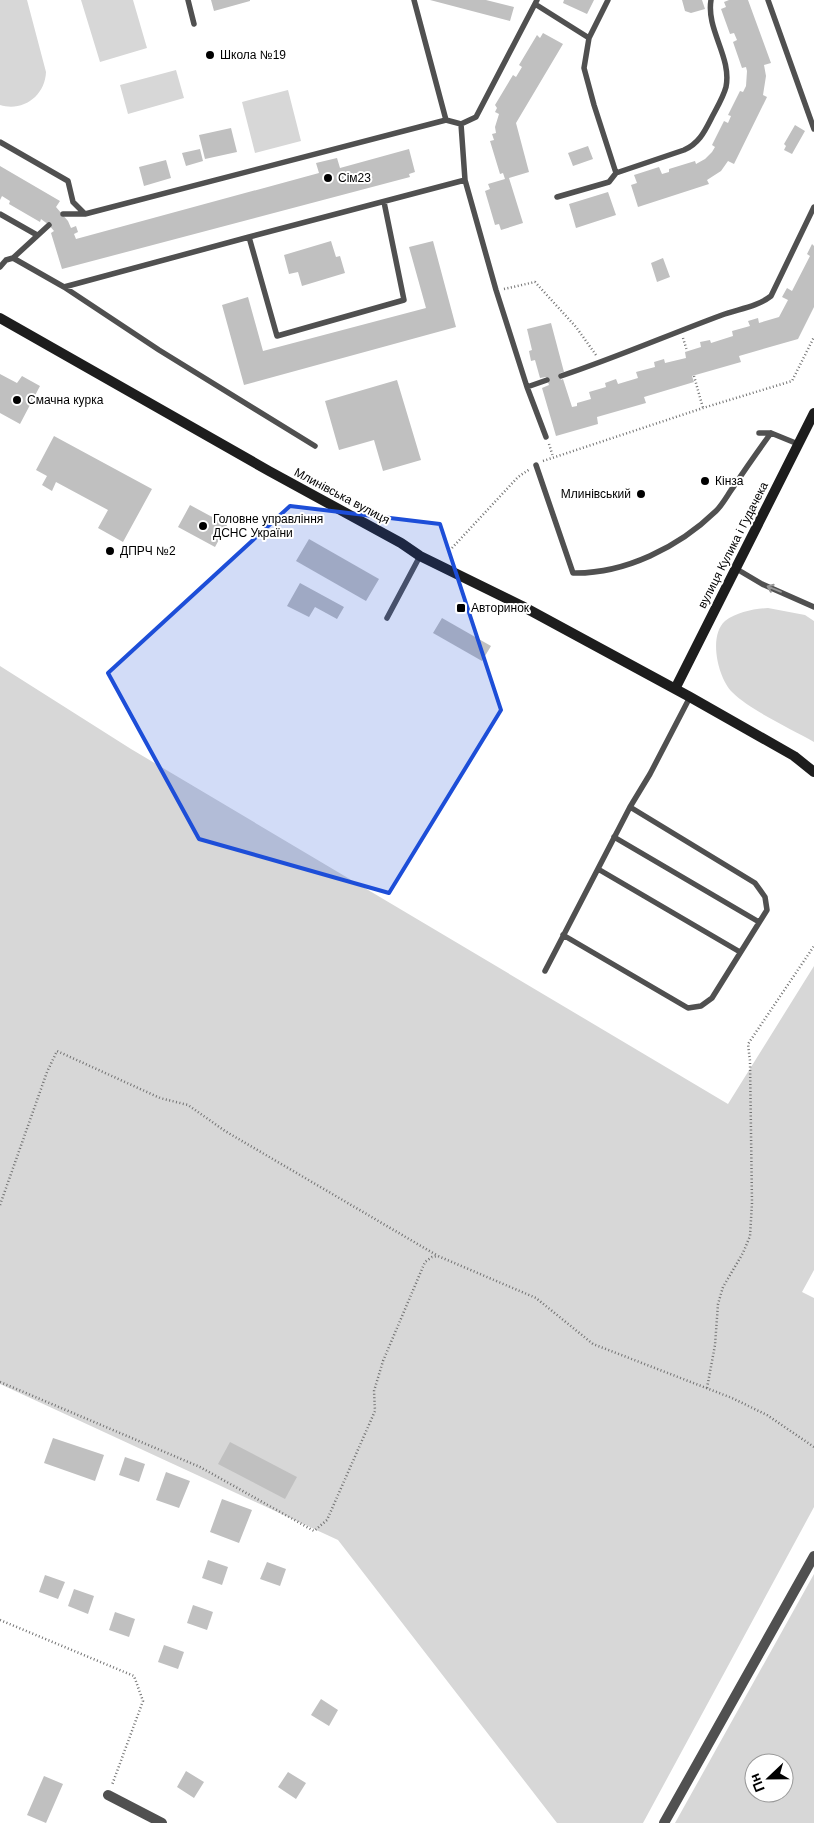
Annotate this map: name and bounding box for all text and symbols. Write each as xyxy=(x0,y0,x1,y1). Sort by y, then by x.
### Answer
place label: Школа №19 xyxy=(220,48,286,62)
marker: Школа №19 xyxy=(204,49,216,61)
place label: Сім23 xyxy=(338,171,371,185)
marker: Сім23 xyxy=(322,172,334,184)
place label: Смачна курка xyxy=(27,393,104,407)
marker: Смачна курка xyxy=(11,394,23,406)
street label: Млинівська вулиця xyxy=(292,465,392,527)
place label: Кінза xyxy=(715,474,744,488)
marker: Кінза xyxy=(699,475,711,487)
street label: вулиця Кулика і Гудачека xyxy=(695,479,771,611)
place label: Млинівський xyxy=(561,487,631,501)
marker: Млинівський xyxy=(635,488,647,500)
place label: Головне управління ДСНС України xyxy=(213,512,323,540)
marker: Головне управління ДСНС України xyxy=(197,520,209,532)
place label: ДПРЧ №2 xyxy=(120,544,176,558)
marker: ДПРЧ №2 xyxy=(104,545,116,557)
one-way arrow xyxy=(767,584,782,593)
place label: Авторинок xyxy=(471,601,530,615)
marker: Авторинок xyxy=(455,602,467,614)
north arrow xyxy=(744,1753,794,1803)
text: Пн xyxy=(746,1771,768,1794)

